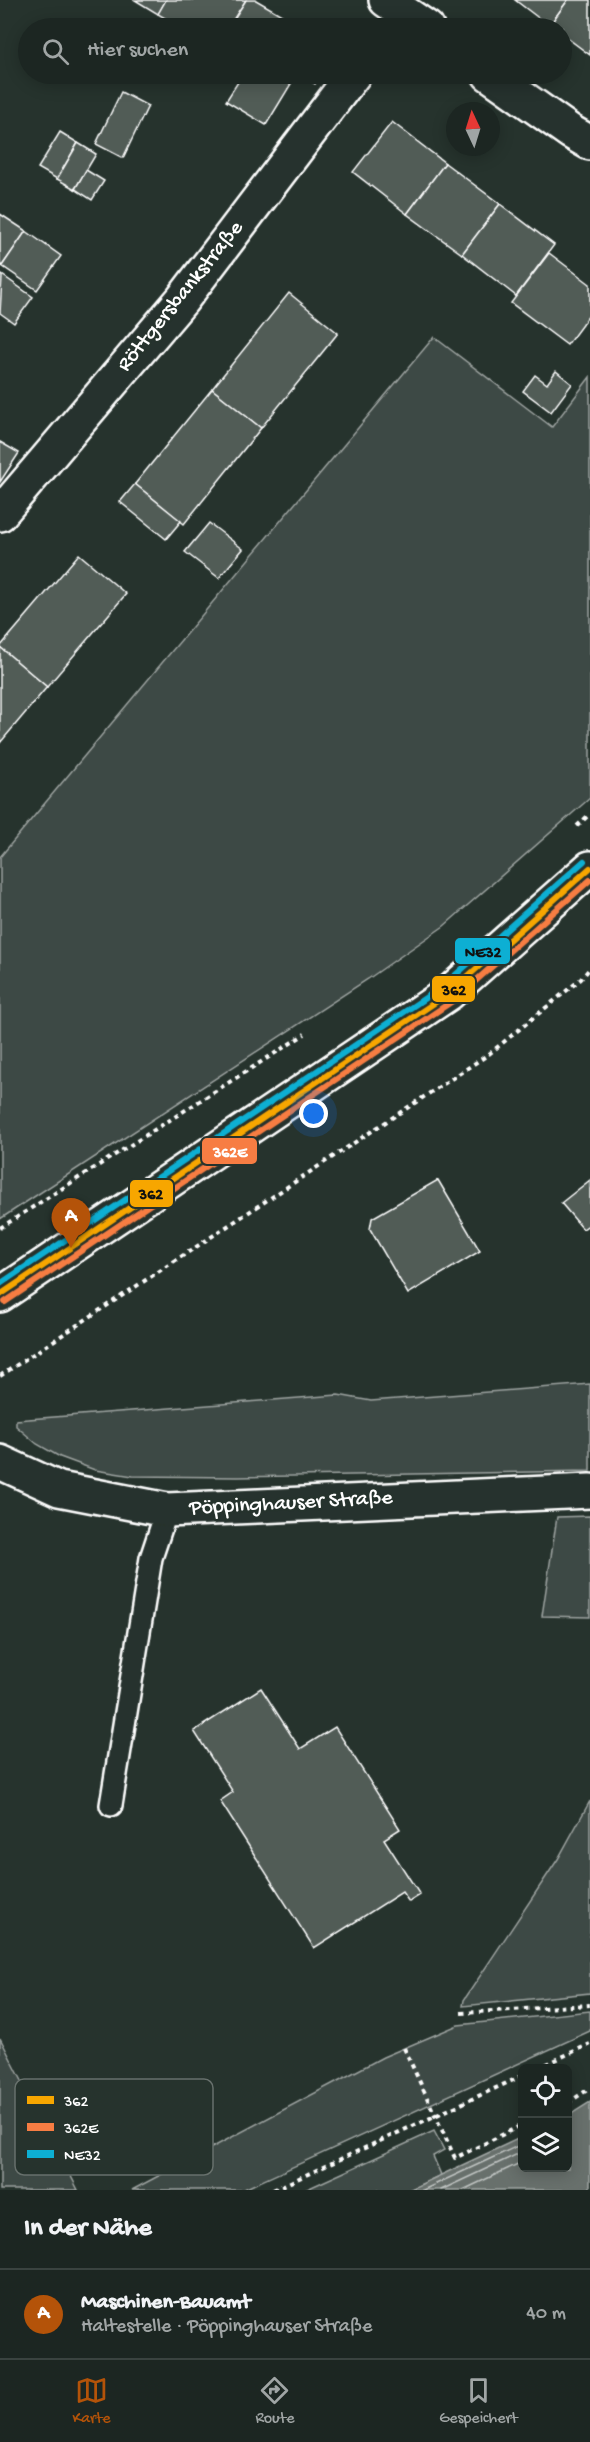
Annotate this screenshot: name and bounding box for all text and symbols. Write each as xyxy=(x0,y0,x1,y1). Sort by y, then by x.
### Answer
search box xyxy=(18,18,572,84)
icon: search xyxy=(39,35,72,68)
text: Hier suchen xyxy=(87,38,188,64)
north arrow xyxy=(446,102,500,156)
street label: Röttgersbankstraße xyxy=(112,216,250,378)
line badge: NE32 xyxy=(454,937,511,965)
text: NE32 xyxy=(465,945,501,964)
line badge: 362 xyxy=(431,975,476,1003)
text: 362 xyxy=(441,983,466,1002)
your location xyxy=(299,1099,328,1128)
line badge: 362E xyxy=(201,1137,258,1165)
text: 362E xyxy=(212,1145,248,1164)
line badge: 362 xyxy=(129,1179,174,1208)
text: 362 xyxy=(138,1187,163,1206)
pin: A xyxy=(52,1198,90,1248)
street label: Pöppinghauser Straße xyxy=(188,1486,394,1522)
map controls xyxy=(518,2064,572,2172)
button: locate xyxy=(518,2064,572,2118)
legend xyxy=(15,2079,213,2175)
text: 362 xyxy=(63,2094,88,2113)
button: layers xyxy=(518,2118,572,2172)
text: 362E xyxy=(63,2121,99,2140)
text: NE32 xyxy=(64,2148,101,2167)
text: In der Nähe xyxy=(24,2214,152,2245)
text: Maschinen-Bauamt xyxy=(81,2290,250,2316)
text: A xyxy=(38,2303,49,2326)
text: 40 m xyxy=(526,2303,566,2326)
text: Haltestelle · Pöppinghauser Straße xyxy=(81,2316,372,2339)
tab: Karte xyxy=(72,2374,111,2429)
tab: Route xyxy=(255,2374,294,2429)
tab: Gespeichert xyxy=(439,2374,518,2429)

